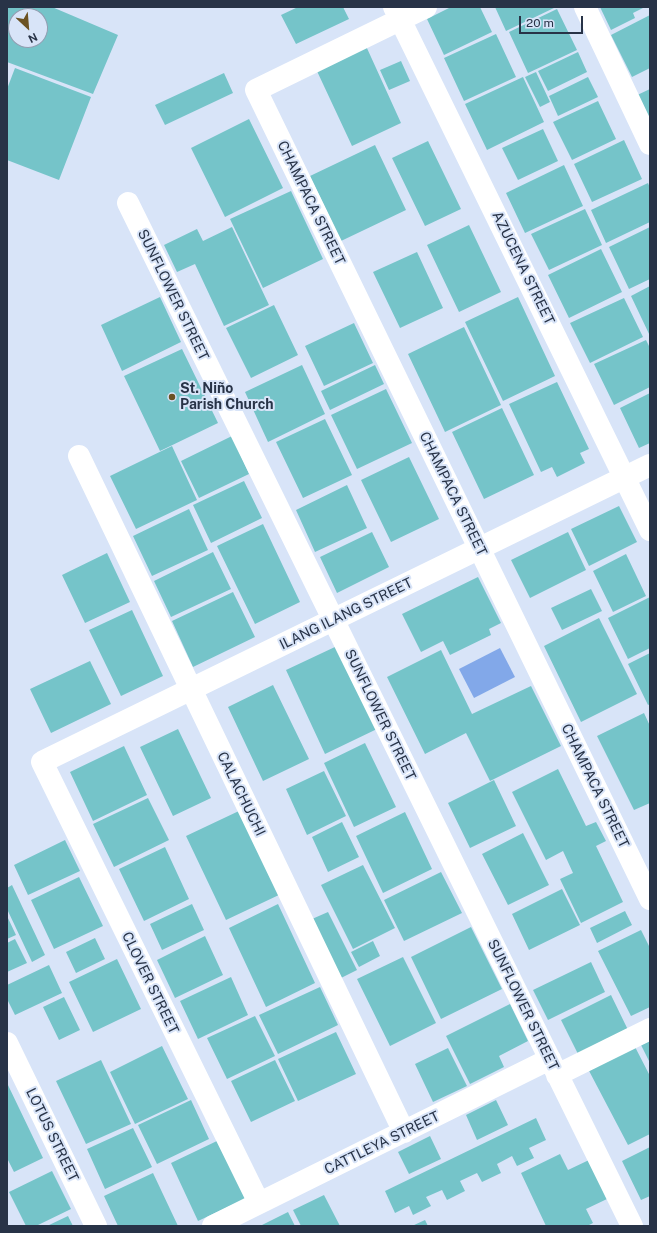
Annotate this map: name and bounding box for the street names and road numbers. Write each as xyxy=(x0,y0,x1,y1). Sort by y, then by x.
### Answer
street label: CHAMPACA STREET xyxy=(274,138,348,268)
street label: AZUCENA STREET xyxy=(488,209,558,327)
street label: SUNFLOWER STREET xyxy=(134,227,212,363)
street label: CHAMPACA STREET xyxy=(416,429,490,559)
street label: ILANG ILANG STREET xyxy=(277,574,415,654)
street label: SUNFLOWER STREET xyxy=(341,647,419,783)
street label: CHAMPACA STREET xyxy=(558,721,632,851)
street label: CALACHUCHI xyxy=(213,749,269,839)
street label: CLOVER STREET xyxy=(118,929,182,1037)
street label: SUNFLOWER STREET xyxy=(484,937,562,1073)
street label: LOTUS STREET xyxy=(22,1085,82,1185)
street label: CATTLEYA STREET xyxy=(322,1108,442,1178)

